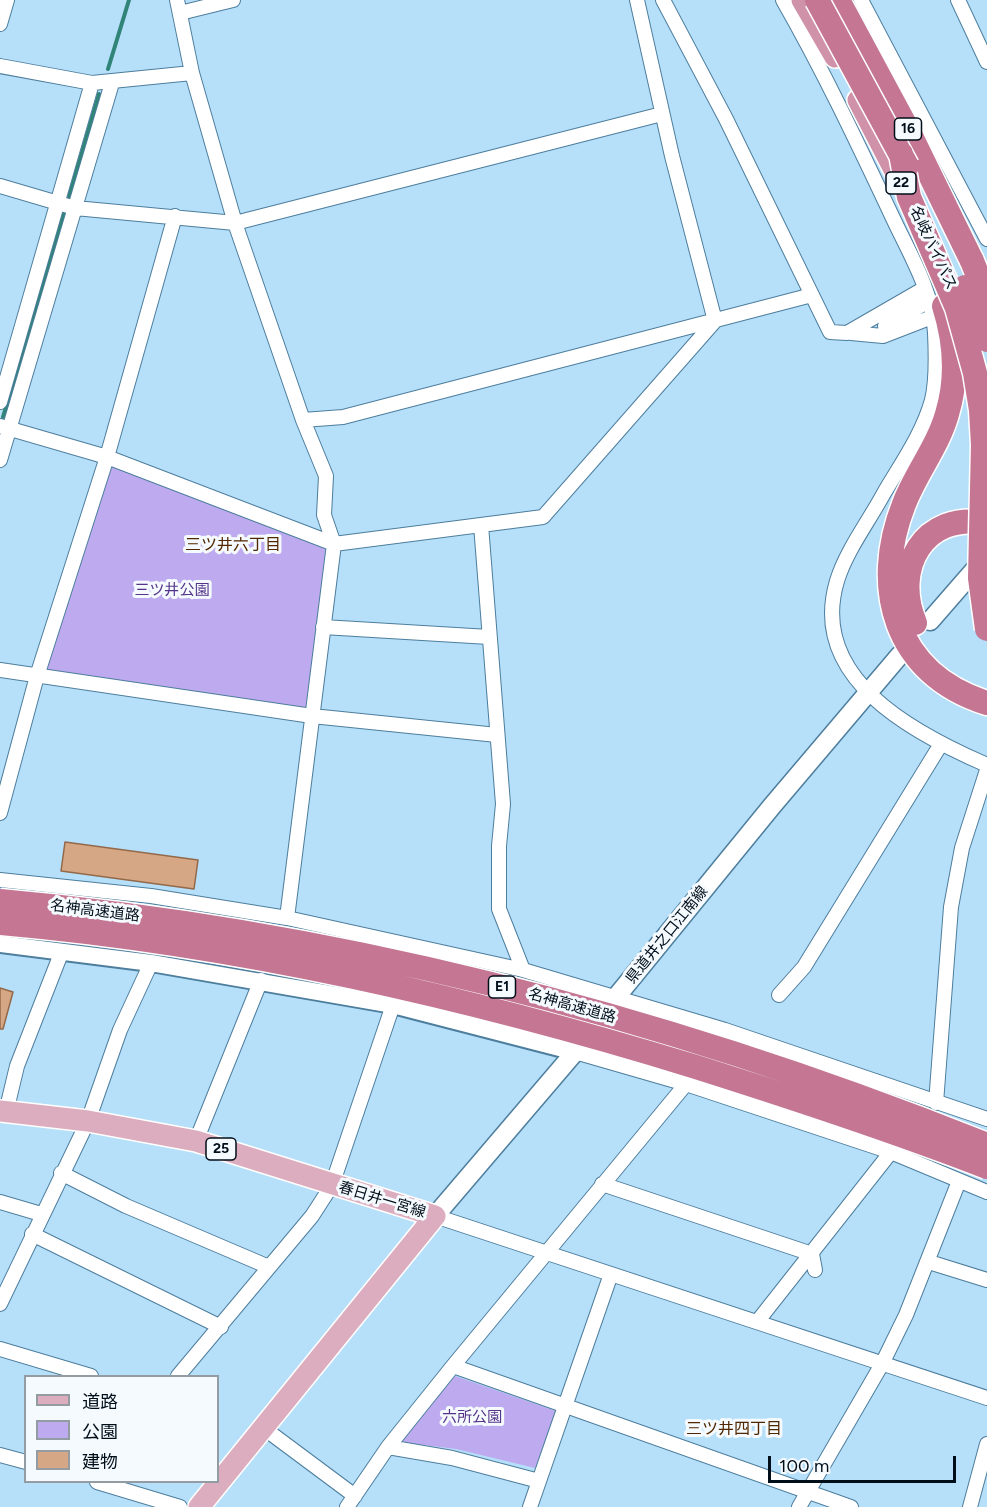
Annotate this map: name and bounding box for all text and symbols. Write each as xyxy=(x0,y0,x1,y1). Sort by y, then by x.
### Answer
road number: 16 xyxy=(894,118,922,140)
road number: 22 xyxy=(886,172,916,194)
street label: 名岐バイパス xyxy=(906,203,960,293)
district label: 三ツ井六丁目 xyxy=(185,535,281,555)
park label: 三ツ井公園 xyxy=(135,582,209,600)
street label: 県道井之口江南線 xyxy=(622,883,712,987)
street label: 名神高速道路 xyxy=(49,897,141,925)
road number: E1 xyxy=(488,976,516,998)
street label: 名神高速道路 xyxy=(526,985,618,1027)
road number: 25 xyxy=(206,1138,236,1160)
street label: 春日井一宮線 xyxy=(336,1178,428,1222)
legend xyxy=(24,1375,219,1483)
text: 道路 xyxy=(82,1391,118,1413)
park label: 六所公園 xyxy=(442,1409,502,1427)
district label: 三ツ井四丁目 xyxy=(686,1419,782,1439)
text: 公園 xyxy=(82,1421,118,1443)
scale bar xyxy=(771,1444,958,1482)
text: 建物 xyxy=(82,1451,118,1473)
text: 100 m xyxy=(779,1455,829,1477)

